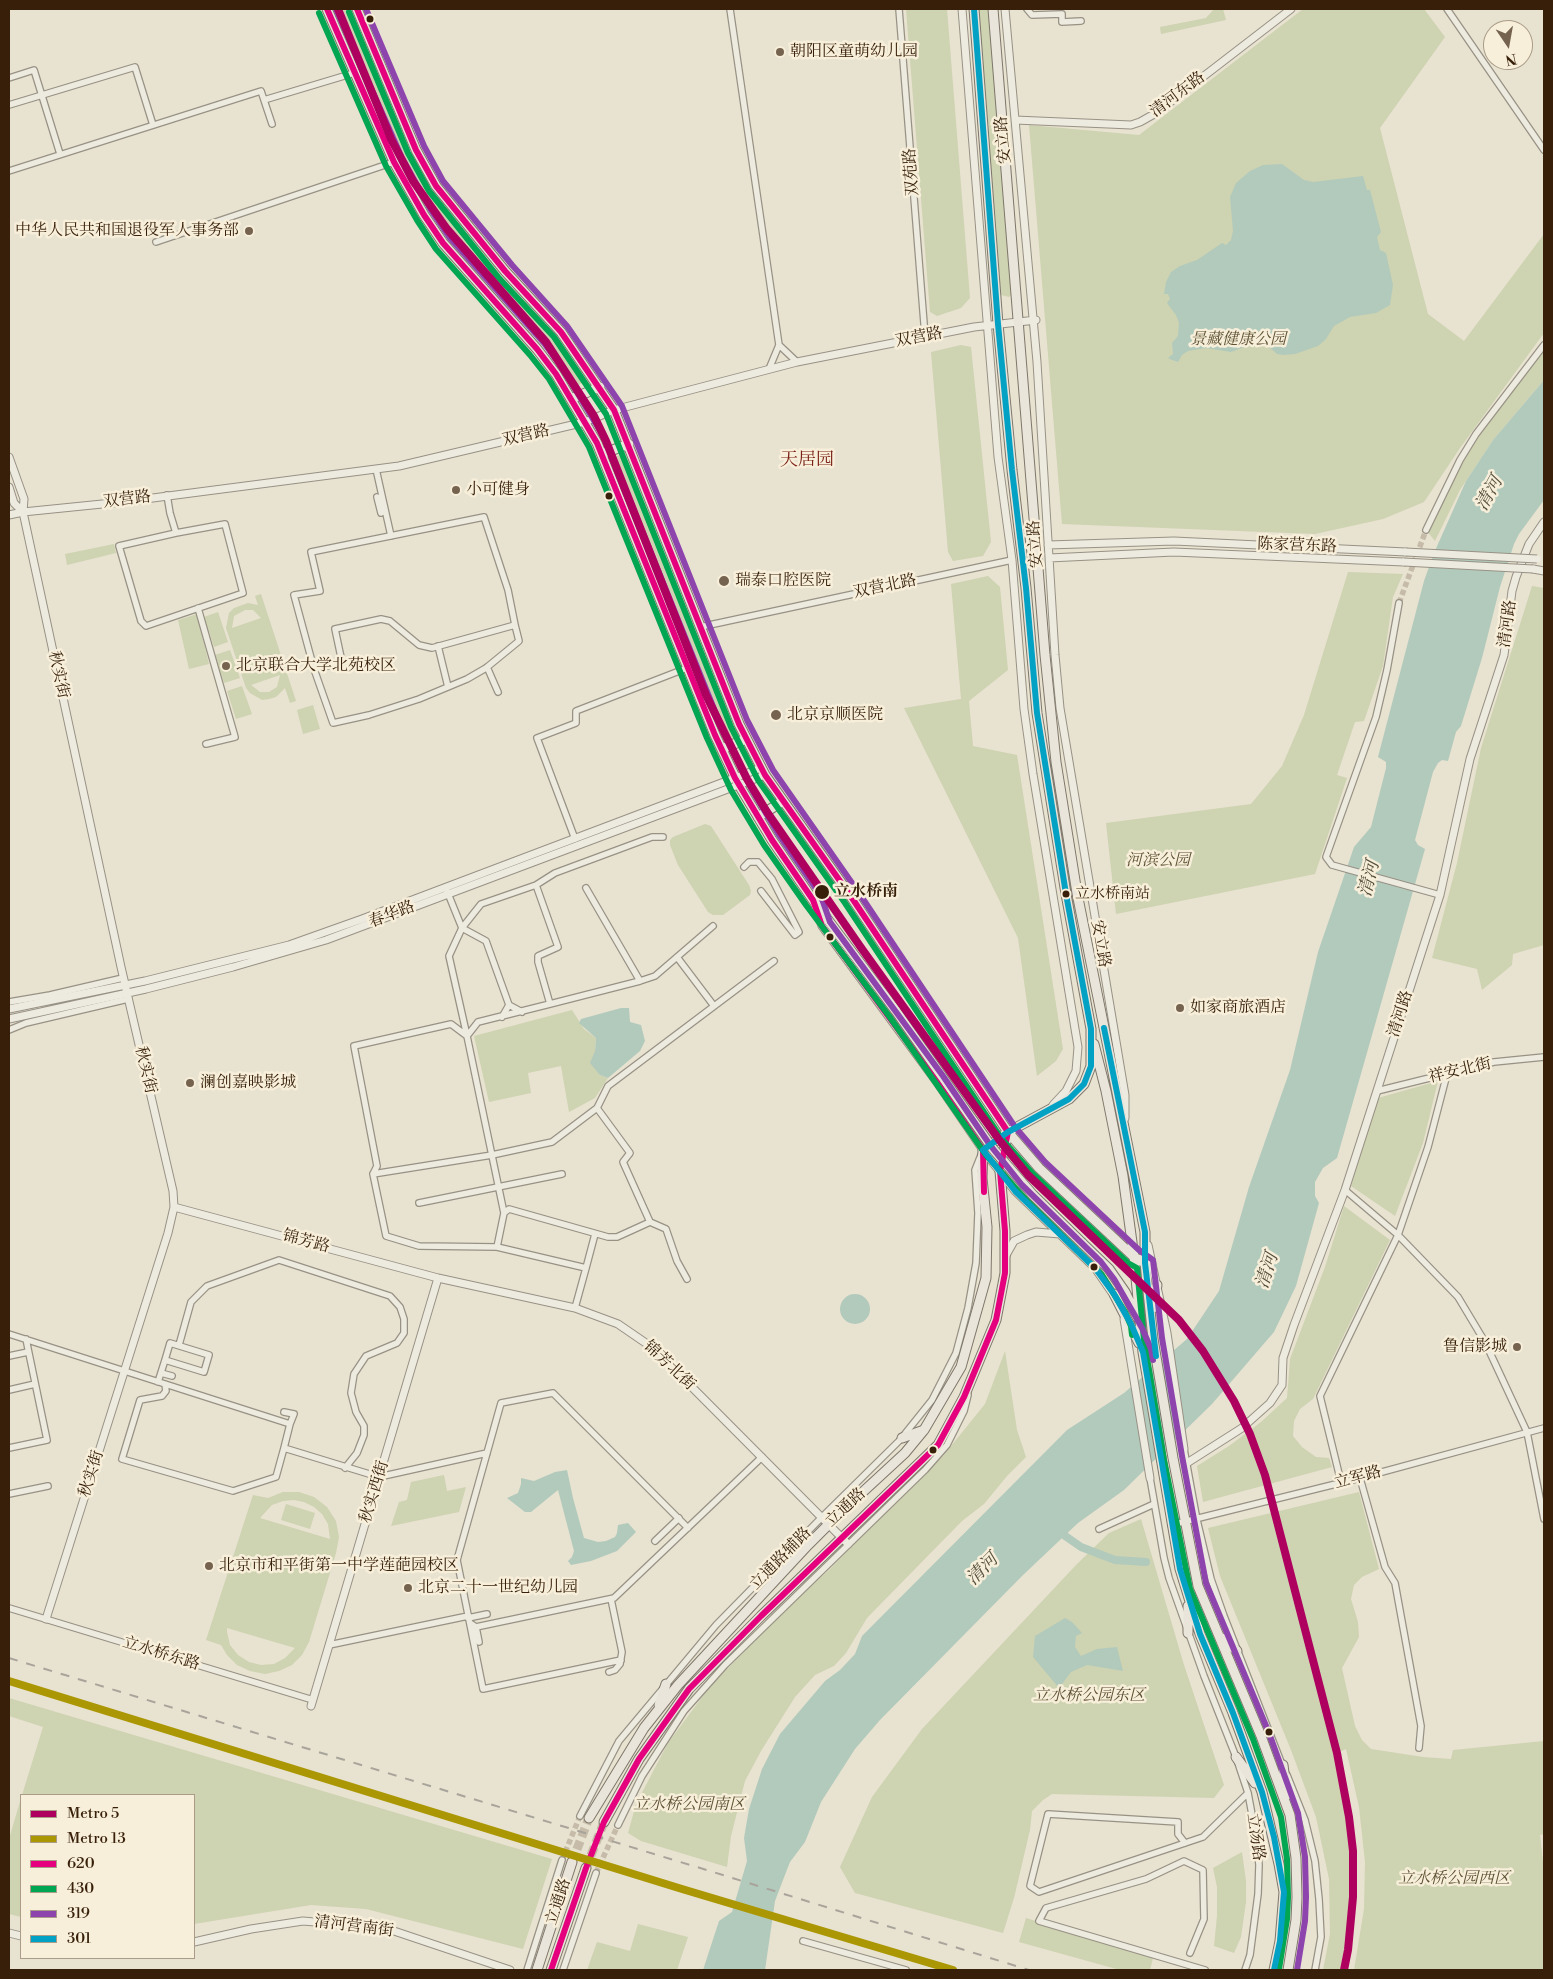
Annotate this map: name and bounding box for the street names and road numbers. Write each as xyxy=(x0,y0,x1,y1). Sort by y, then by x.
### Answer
street label: 清河东路 xyxy=(1147,68,1209,122)
street label: 安立路 xyxy=(992,115,1016,165)
street label: 双苑路 xyxy=(901,147,923,197)
street label: 双营路 xyxy=(894,324,944,352)
street label: 双营路 xyxy=(500,421,552,451)
street label: 双营路 xyxy=(102,488,152,512)
street label: 安立路 xyxy=(1025,519,1047,569)
street label: 陈家营东路 xyxy=(1257,535,1337,557)
street label: 双营北路 xyxy=(852,571,918,603)
street label: 清河路 xyxy=(1495,599,1521,649)
street label: 秋实街 xyxy=(44,650,72,700)
street label: 春华路 xyxy=(366,897,418,933)
street label: 安立路 xyxy=(1086,919,1114,969)
street label: 清河路 xyxy=(1384,988,1418,1040)
street label: 秋实街 xyxy=(130,1044,160,1096)
street label: 祥安北街 xyxy=(1427,1054,1493,1088)
street label: 锦芳路 xyxy=(280,1227,332,1257)
street label: 锦芳北街 xyxy=(639,1337,699,1395)
street label: 秋实街 xyxy=(75,1448,109,1500)
street label: 秋实西街 xyxy=(356,1459,394,1525)
street label: 立军路 xyxy=(1332,1463,1384,1493)
street label: 立通路 xyxy=(822,1485,870,1531)
street label: 立通路辅路 xyxy=(746,1524,816,1594)
street label: 立水桥东路 xyxy=(120,1633,202,1675)
street label: 立汤路 xyxy=(1242,1812,1268,1862)
street label: 立通路 xyxy=(542,1876,576,1928)
street label: 清河营南街 xyxy=(313,1913,395,1941)

